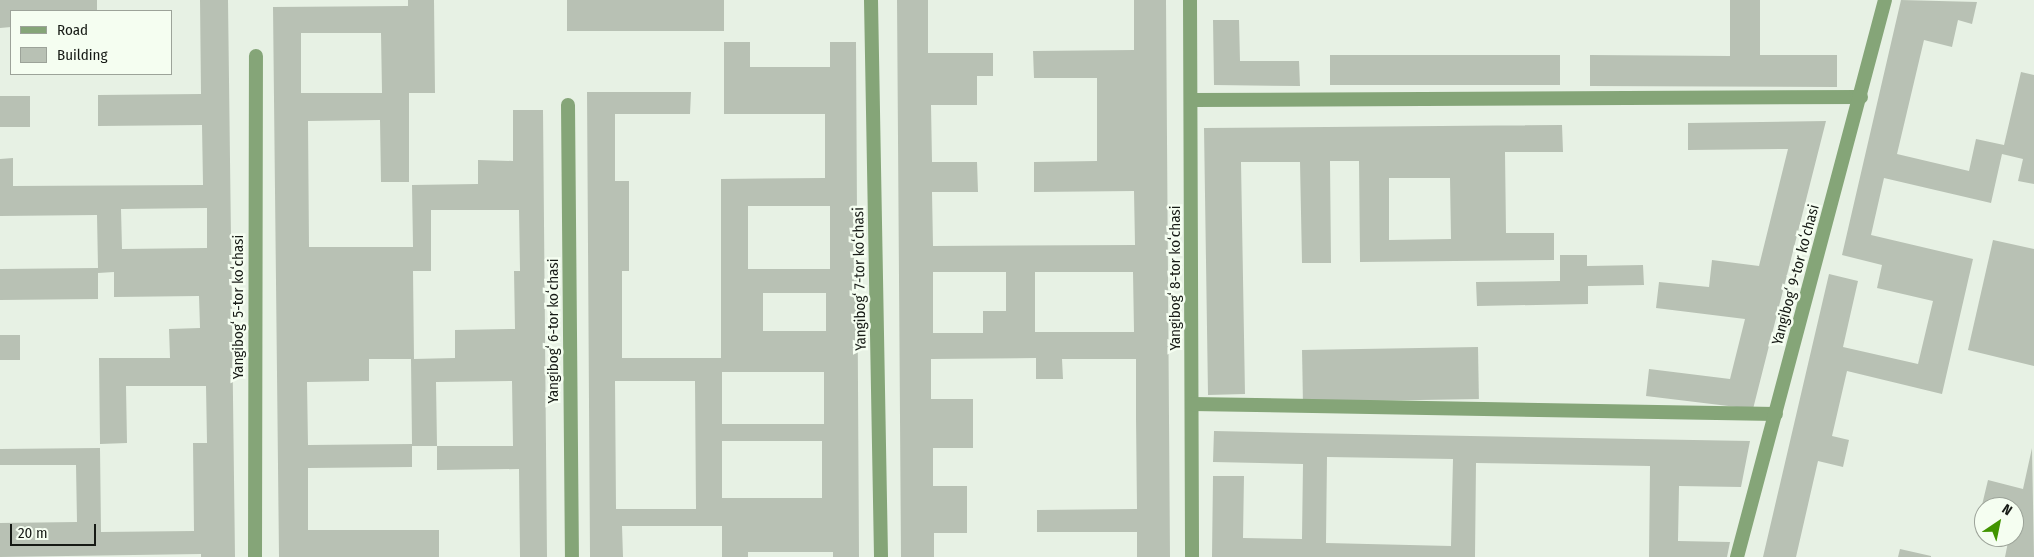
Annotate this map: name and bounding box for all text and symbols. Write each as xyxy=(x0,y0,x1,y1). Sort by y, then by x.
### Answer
legend xyxy=(10,10,172,75)
text: Road xyxy=(57,21,88,39)
text: Building xyxy=(57,46,108,64)
street label: Yangibogʻ 9-tor koʻchasi xyxy=(1769,203,1823,347)
street label: Yangibogʻ 8-tor koʻchasi xyxy=(1167,205,1185,351)
street label: Yangibogʻ 7-tor koʻchasi xyxy=(850,207,870,351)
street label: Yangibogʻ 5-tor koʻchasi xyxy=(230,235,248,379)
street label: Yangibogʻ 6-tor koʻchasi xyxy=(545,258,563,404)
north arrow xyxy=(1974,497,2024,547)
text: N xyxy=(1999,501,2015,519)
scale bar xyxy=(12,514,99,546)
text: 20 m xyxy=(18,524,48,542)

